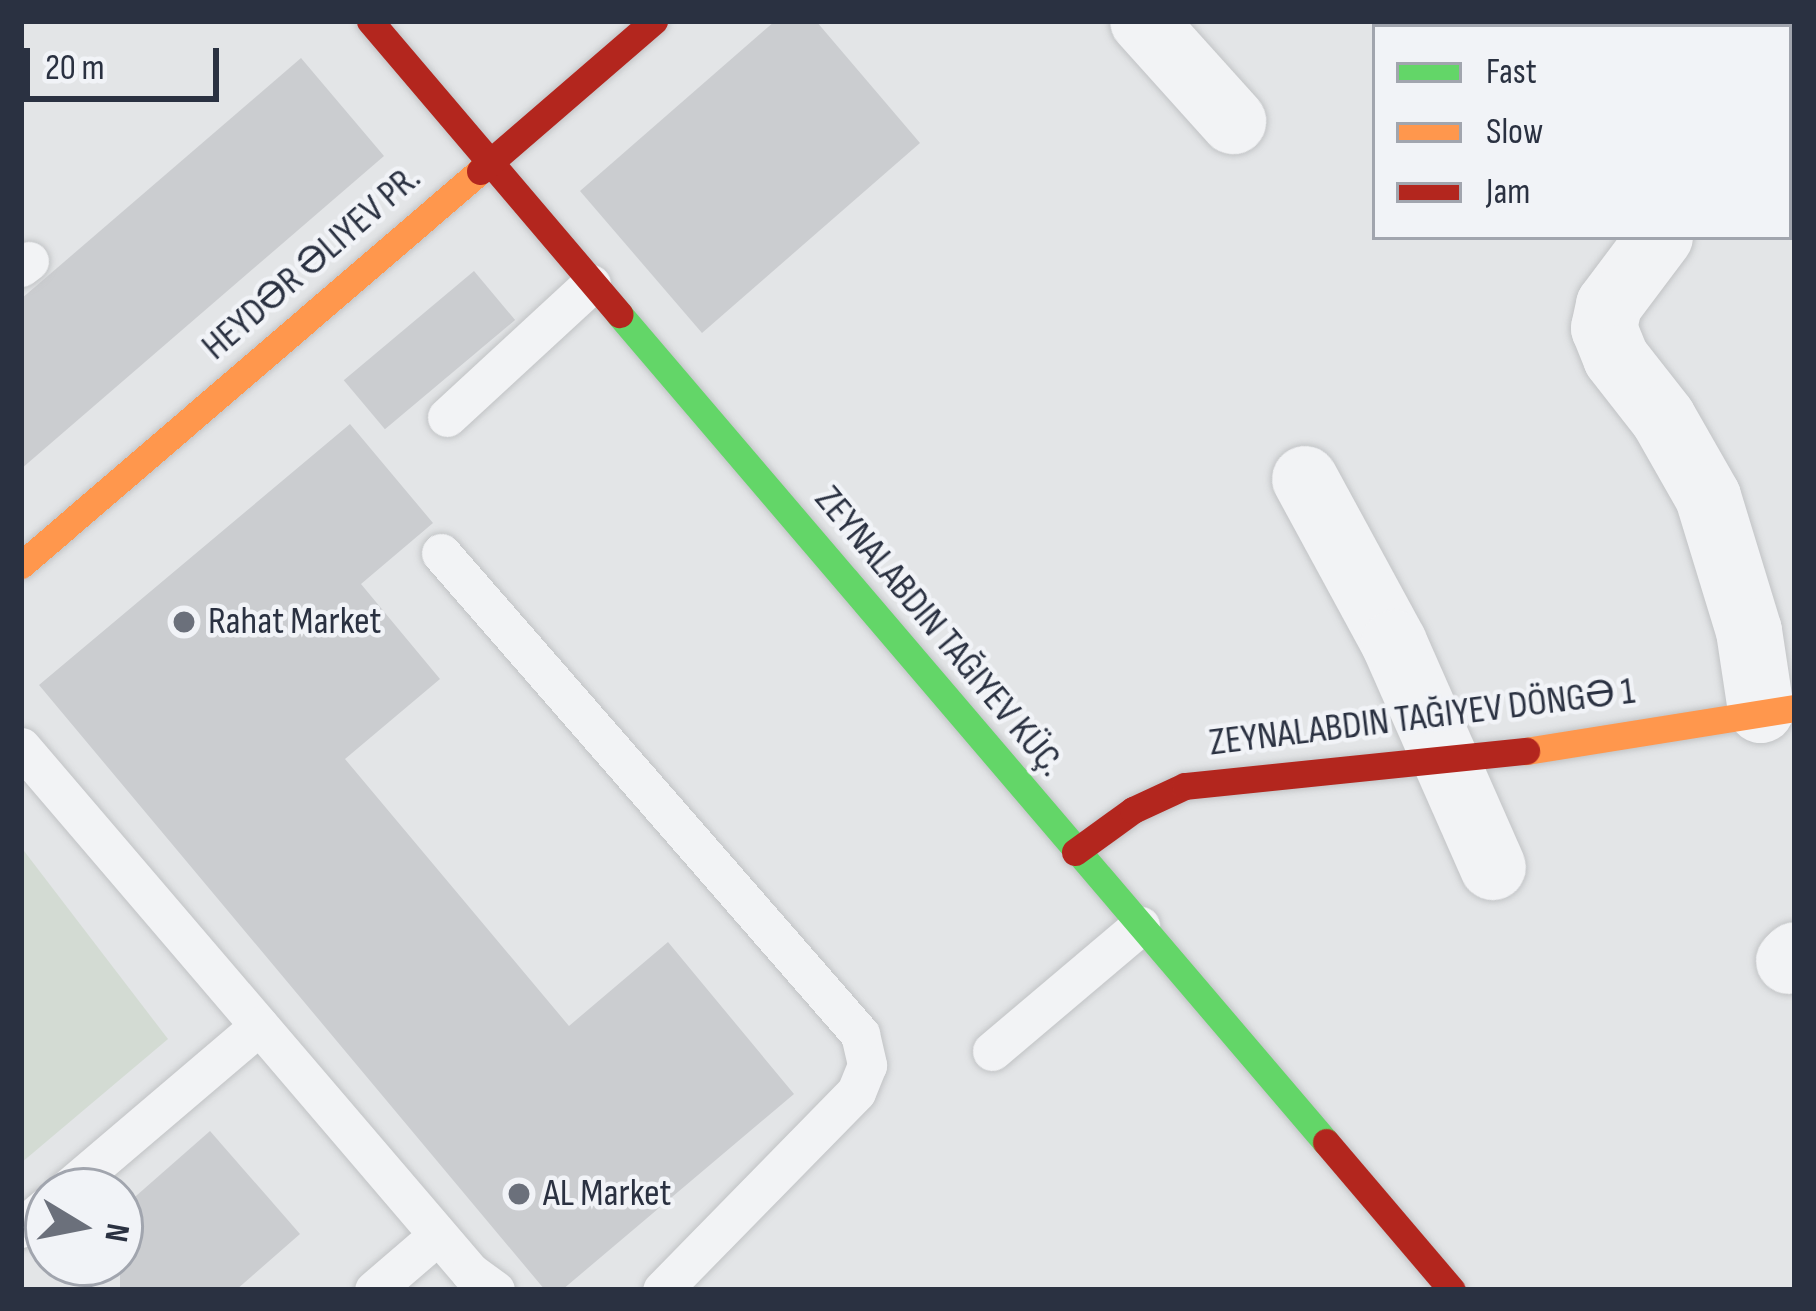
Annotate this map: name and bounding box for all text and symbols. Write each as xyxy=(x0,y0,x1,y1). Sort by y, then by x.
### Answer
scale bar xyxy=(30,24,225,98)
legend xyxy=(1372,24,1792,240)
text: 20 m xyxy=(45,47,105,90)
text: Fast xyxy=(1486,51,1537,94)
text: Slow xyxy=(1486,111,1543,154)
street label: HEYDƏR ƏLIYEV PR. xyxy=(193,155,431,371)
text: Jam xyxy=(1486,171,1530,214)
street label: ZEYNALABDIN TAĞIYEV KÜÇ. xyxy=(804,477,1074,787)
place label: Rahat Market xyxy=(208,599,381,645)
marker: Rahat Market xyxy=(171,609,197,635)
street label: ZEYNALABDIN TAĞIYEV DÖNGƏ 1 xyxy=(1207,669,1637,767)
north arrow xyxy=(24,1167,144,1287)
place label: AL Market xyxy=(543,1171,671,1217)
marker: AL Market xyxy=(506,1181,532,1207)
text: N xyxy=(95,1221,138,1245)

